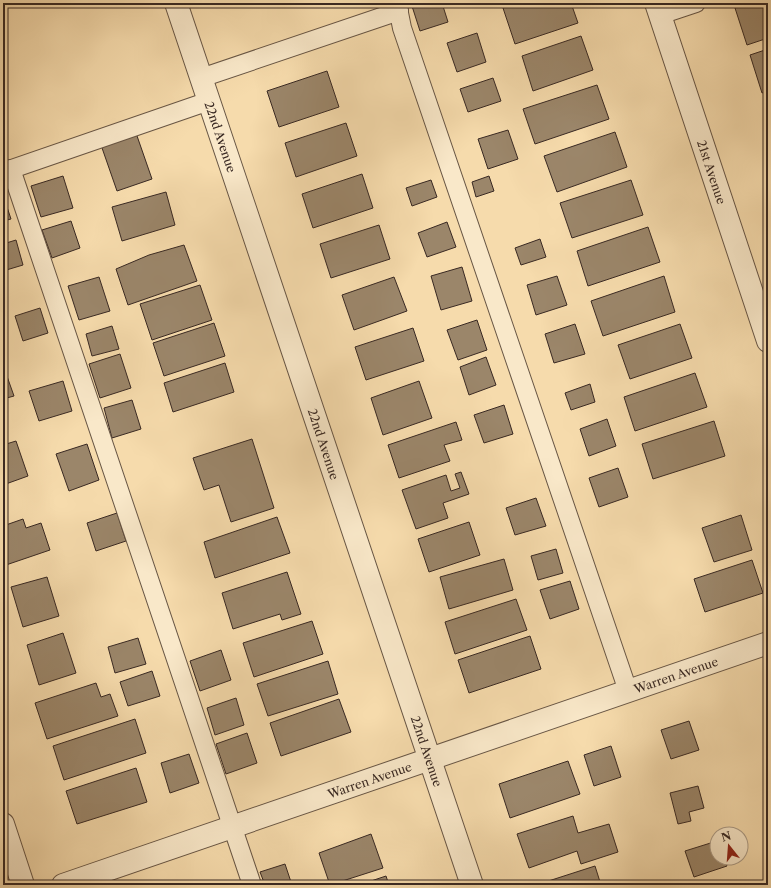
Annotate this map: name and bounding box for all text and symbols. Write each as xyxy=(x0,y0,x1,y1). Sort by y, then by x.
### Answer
street label: 22nd Avenue xyxy=(202,99,240,174)
street label: 21st Avenue xyxy=(694,138,730,206)
street label: 22nd Avenue xyxy=(305,406,343,482)
street label: Warren Avenue xyxy=(631,653,720,696)
street label: 22nd Avenue xyxy=(408,714,446,789)
street label: Warren Avenue xyxy=(324,758,414,802)
north arrow xyxy=(709,826,749,866)
text: N xyxy=(719,828,733,845)

